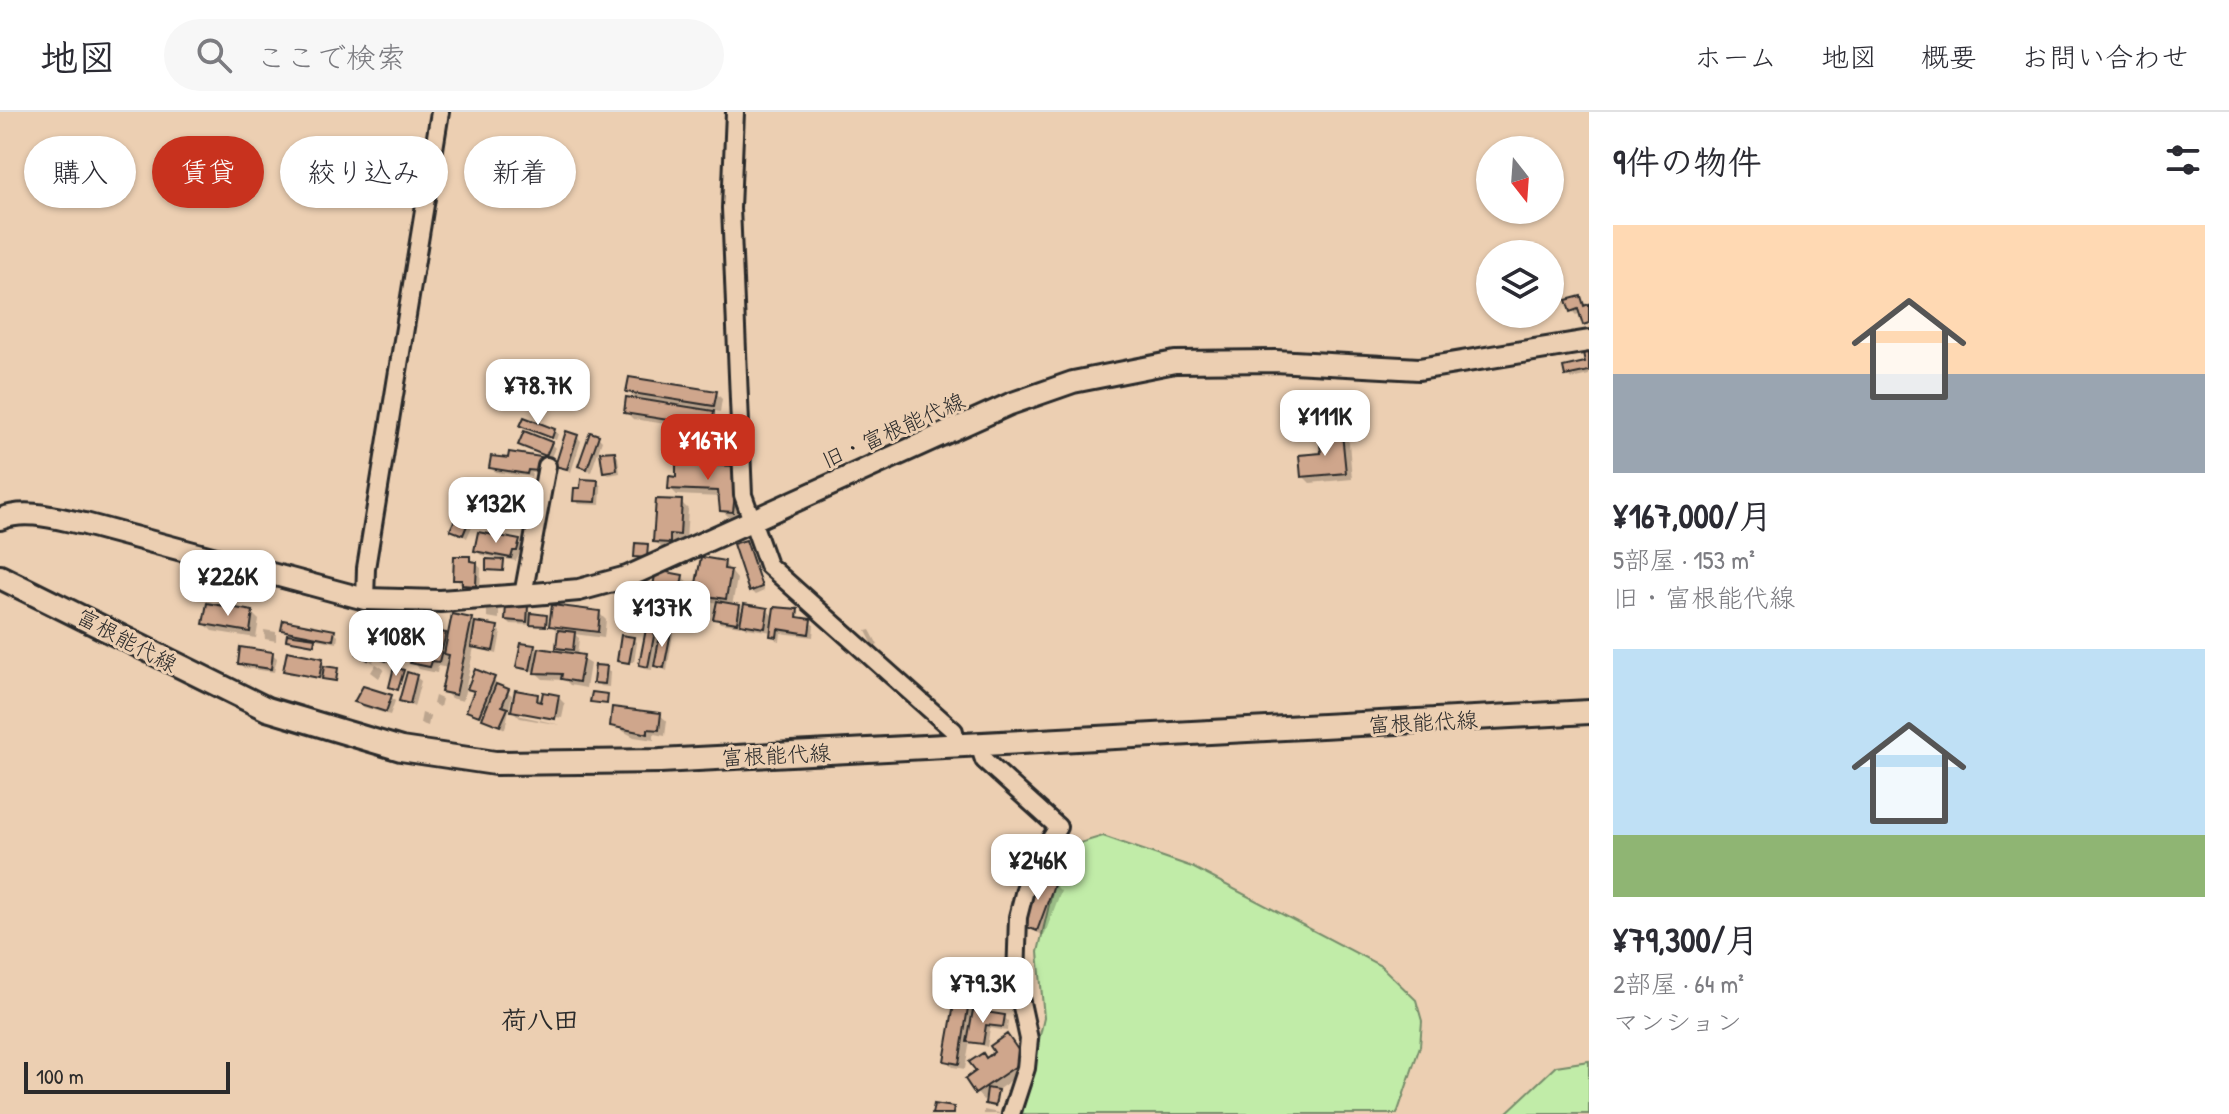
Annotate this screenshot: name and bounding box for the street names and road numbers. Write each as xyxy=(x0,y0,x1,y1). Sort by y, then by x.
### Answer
street label: 旧・富根能代線 xyxy=(817,385,969,475)
street label: 富根能代線 xyxy=(71,601,183,679)
street label: 富根能代線 xyxy=(1367,704,1479,740)
street label: 富根能代線 xyxy=(720,737,832,773)

